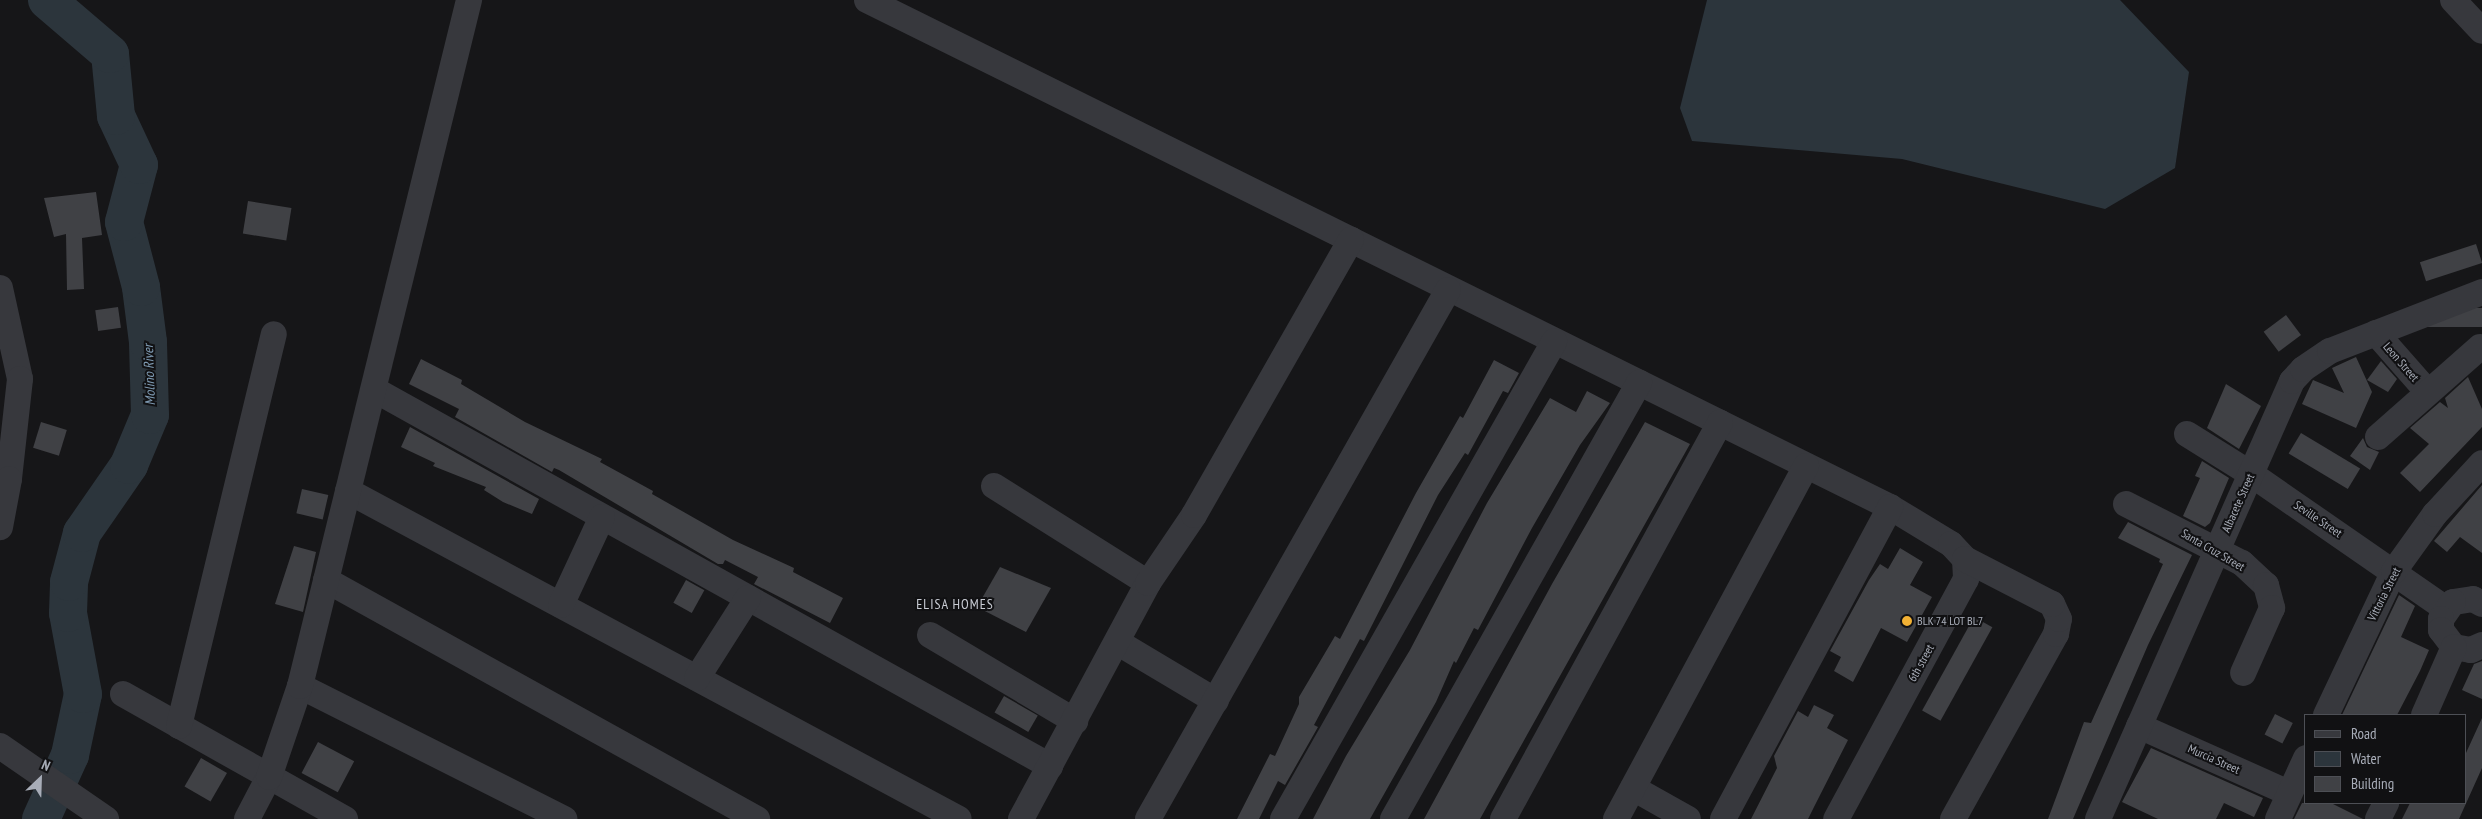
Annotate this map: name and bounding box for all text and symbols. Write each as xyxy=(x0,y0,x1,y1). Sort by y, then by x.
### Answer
street label: Leon Street xyxy=(2380,339,2422,385)
water label: Molino River xyxy=(140,344,158,406)
street label: Albacete Street xyxy=(2219,471,2257,535)
street label: Seville Street xyxy=(2291,498,2345,540)
street label: Santa Cruz Street xyxy=(2178,526,2248,574)
street label: Vittoria Street xyxy=(2364,565,2404,623)
district label: ELISA HOMES xyxy=(915,596,995,612)
place label: BLK 74 LOT BL7 xyxy=(1917,614,1984,628)
marker: BLK 74 LOT BL7 xyxy=(1901,615,1913,627)
street label: 6th street xyxy=(1905,642,1937,684)
legend xyxy=(2304,714,2467,804)
text: Road xyxy=(2351,724,2377,743)
street label: Murcia Street xyxy=(2186,741,2242,777)
text: Water xyxy=(2351,749,2381,768)
north arrow xyxy=(15,754,65,804)
text: N xyxy=(39,756,53,775)
text: Building xyxy=(2351,774,2394,793)

